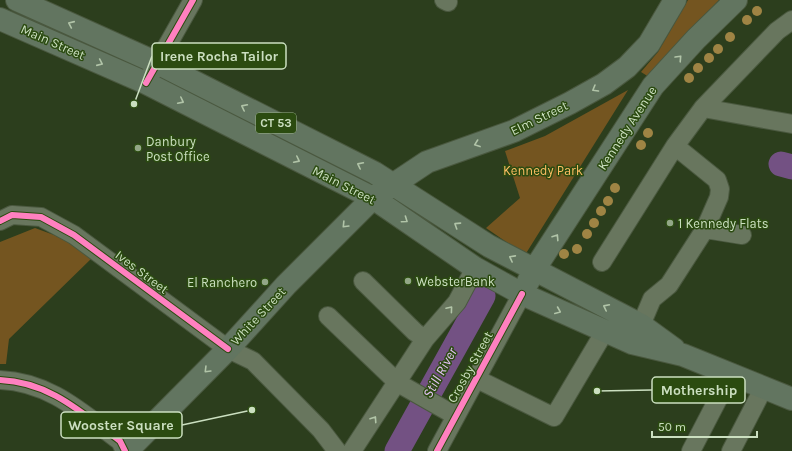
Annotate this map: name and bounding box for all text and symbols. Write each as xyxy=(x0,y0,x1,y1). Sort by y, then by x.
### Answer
street label: Main Street xyxy=(19,21,88,63)
one-way arrow xyxy=(67,21,75,29)
callout: Irene Rocha Tailor xyxy=(152,43,286,69)
text: Irene Rocha Tailor xyxy=(160,48,279,65)
one-way arrow xyxy=(674,55,682,63)
one-way arrow xyxy=(95,58,103,66)
street label: Kennedy Avenue xyxy=(594,83,660,173)
one-way arrow xyxy=(592,84,599,92)
one-way arrow xyxy=(177,96,184,104)
street label: Elm Street xyxy=(508,98,570,138)
one-way arrow xyxy=(240,104,248,111)
road number: CT 53 xyxy=(256,113,296,133)
place label: Danbury Post Office xyxy=(146,134,210,164)
one-way arrow xyxy=(474,139,481,148)
marker: Danbury Post Office xyxy=(133,143,143,153)
one-way arrow xyxy=(292,156,300,163)
one-way arrow xyxy=(357,162,364,170)
street label: Main Street xyxy=(310,163,378,207)
park label: Kennedy Park xyxy=(503,163,583,178)
one-way arrow xyxy=(401,215,408,222)
place label: 1 Kennedy Flats xyxy=(678,216,769,231)
marker: 1 Kennedy Flats xyxy=(665,218,675,228)
one-way arrow xyxy=(342,220,350,228)
one-way arrow xyxy=(454,222,461,229)
one-way arrow xyxy=(552,235,559,242)
street label: Ives Street xyxy=(113,247,172,297)
one-way arrow xyxy=(509,255,516,263)
place label: WebsterBank xyxy=(416,274,495,289)
place label: El Ranchero xyxy=(187,275,257,290)
marker: WebsterBank xyxy=(403,276,413,286)
marker: El Ranchero xyxy=(260,277,270,287)
street label: White Street xyxy=(227,284,289,348)
one-way arrow xyxy=(603,304,610,312)
one-way arrow xyxy=(446,306,453,314)
one-way arrow xyxy=(553,306,561,314)
street label: Crosby Street xyxy=(444,329,496,405)
water label: Still River xyxy=(419,344,461,401)
one-way arrow xyxy=(204,365,212,373)
callout: Mothership xyxy=(652,377,745,403)
text: Mothership xyxy=(661,382,737,399)
callout: Wooster Square xyxy=(61,412,182,438)
scale bar xyxy=(652,413,757,439)
one-way arrow xyxy=(369,416,376,423)
text: Wooster Square xyxy=(68,417,174,434)
text: 50 m xyxy=(658,420,686,434)

